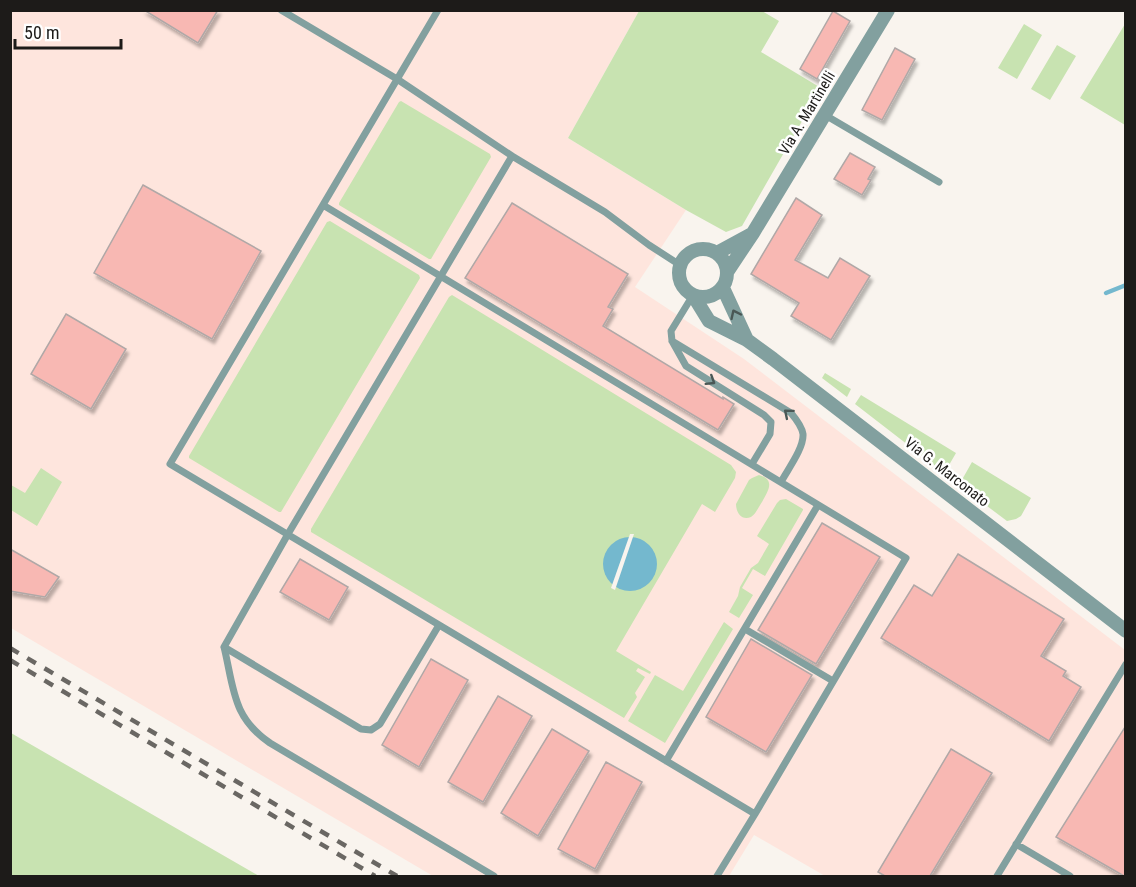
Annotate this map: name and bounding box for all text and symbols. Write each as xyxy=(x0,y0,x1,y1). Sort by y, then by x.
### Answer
scale bar xyxy=(15,12,122,50)
text: 50 m xyxy=(24,22,59,43)
street label: Via A. Martinelli xyxy=(775,68,839,158)
one-way arrow xyxy=(730,309,742,320)
one-way arrow xyxy=(705,374,715,386)
one-way arrow xyxy=(784,409,795,420)
street label: Via G. Marconato xyxy=(901,433,993,511)

